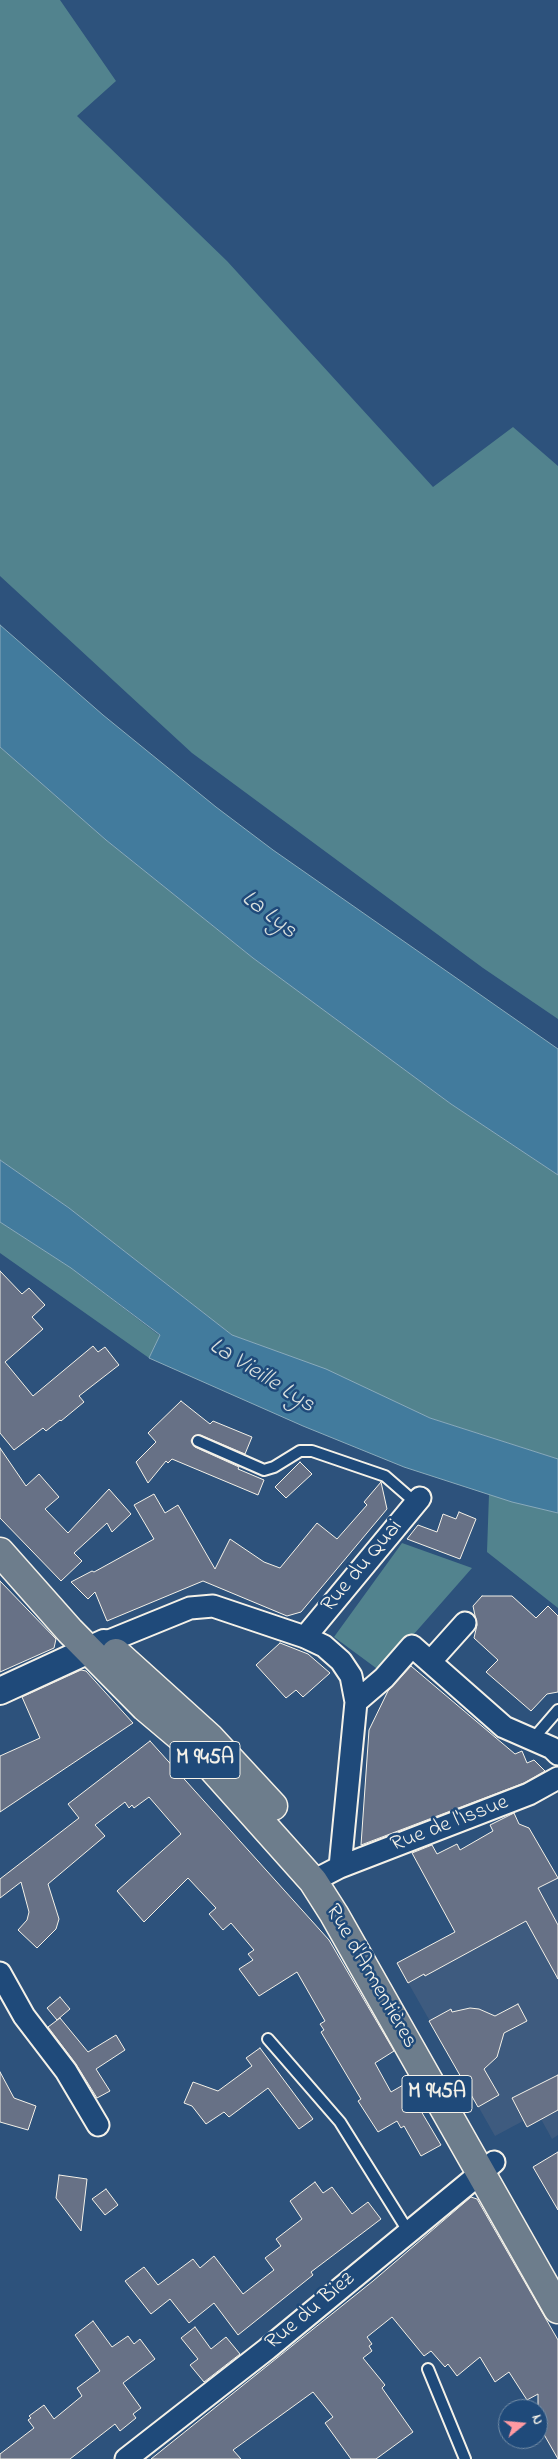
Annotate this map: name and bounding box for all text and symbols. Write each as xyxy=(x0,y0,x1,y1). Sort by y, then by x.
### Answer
water label: La Lys xyxy=(235,885,301,947)
water label: La Vieille Lys xyxy=(203,1333,319,1421)
street label: Rue du Quai xyxy=(317,1515,409,1619)
road number: M 945A xyxy=(170,1742,240,1778)
street label: Rue de l'Issue xyxy=(388,1791,512,1859)
street label: Rue d'Armentières xyxy=(318,1900,422,2054)
road number: M 945A xyxy=(402,2076,472,2112)
street label: Rue du Biez xyxy=(261,2267,361,2357)
north arrow xyxy=(498,2399,548,2449)
text: N xyxy=(525,2412,548,2427)

